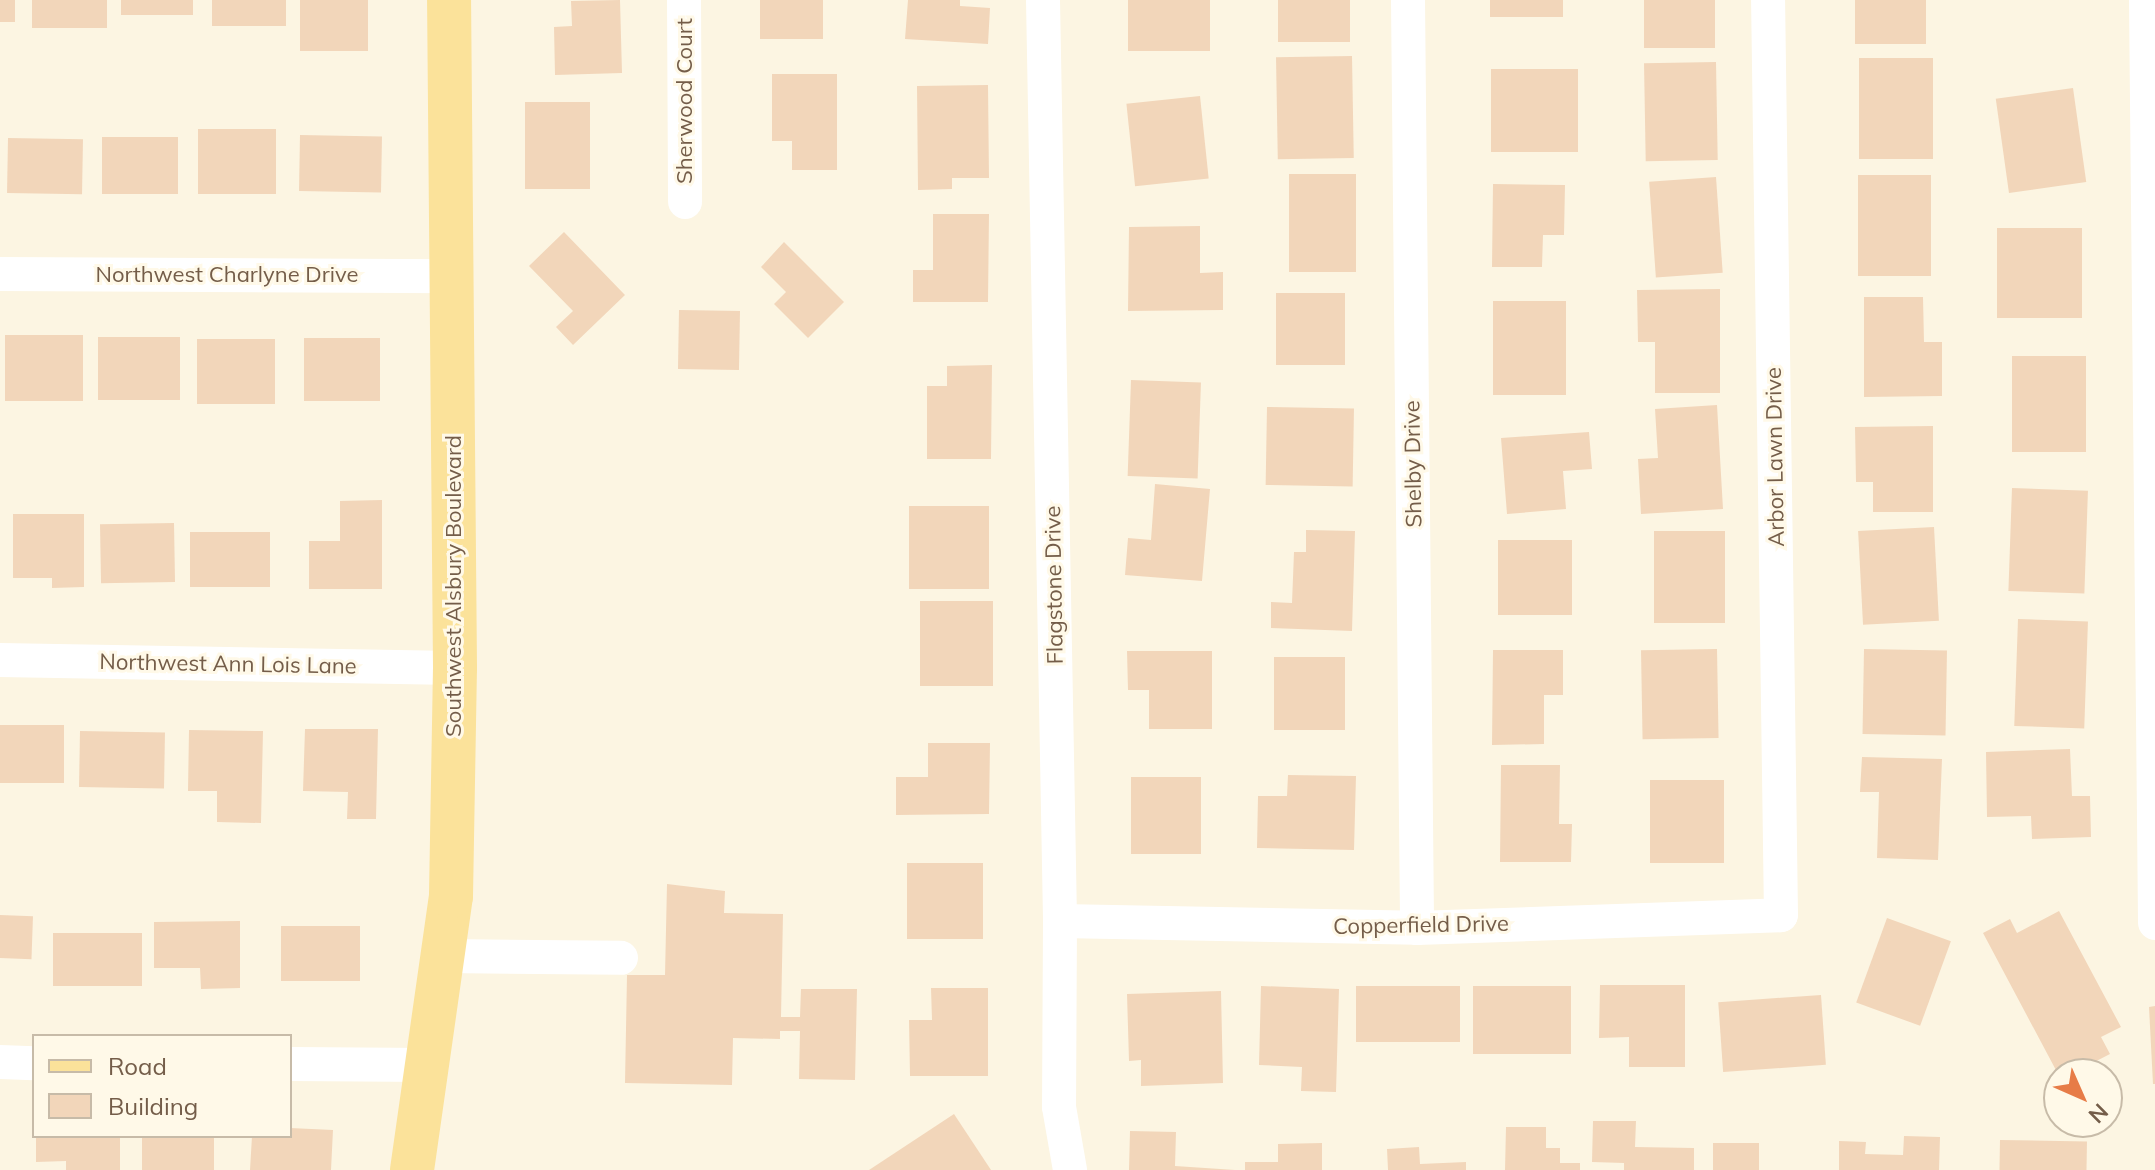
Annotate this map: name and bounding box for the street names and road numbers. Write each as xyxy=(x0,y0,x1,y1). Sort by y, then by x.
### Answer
street label: Sherwood Court xyxy=(672,18,698,184)
street label: Northwest Charlyne Drive xyxy=(95,262,359,288)
street label: Arbor Lawn Drive xyxy=(1760,367,1790,547)
street label: Shelby Drive xyxy=(1399,400,1427,528)
street label: Southwest Alsbury Boulevard xyxy=(441,435,467,737)
street label: Flagstone Drive xyxy=(1039,505,1069,665)
street label: Northwest Ann Lois Lane xyxy=(99,649,357,679)
street label: Copperfield Drive xyxy=(1333,910,1509,940)

